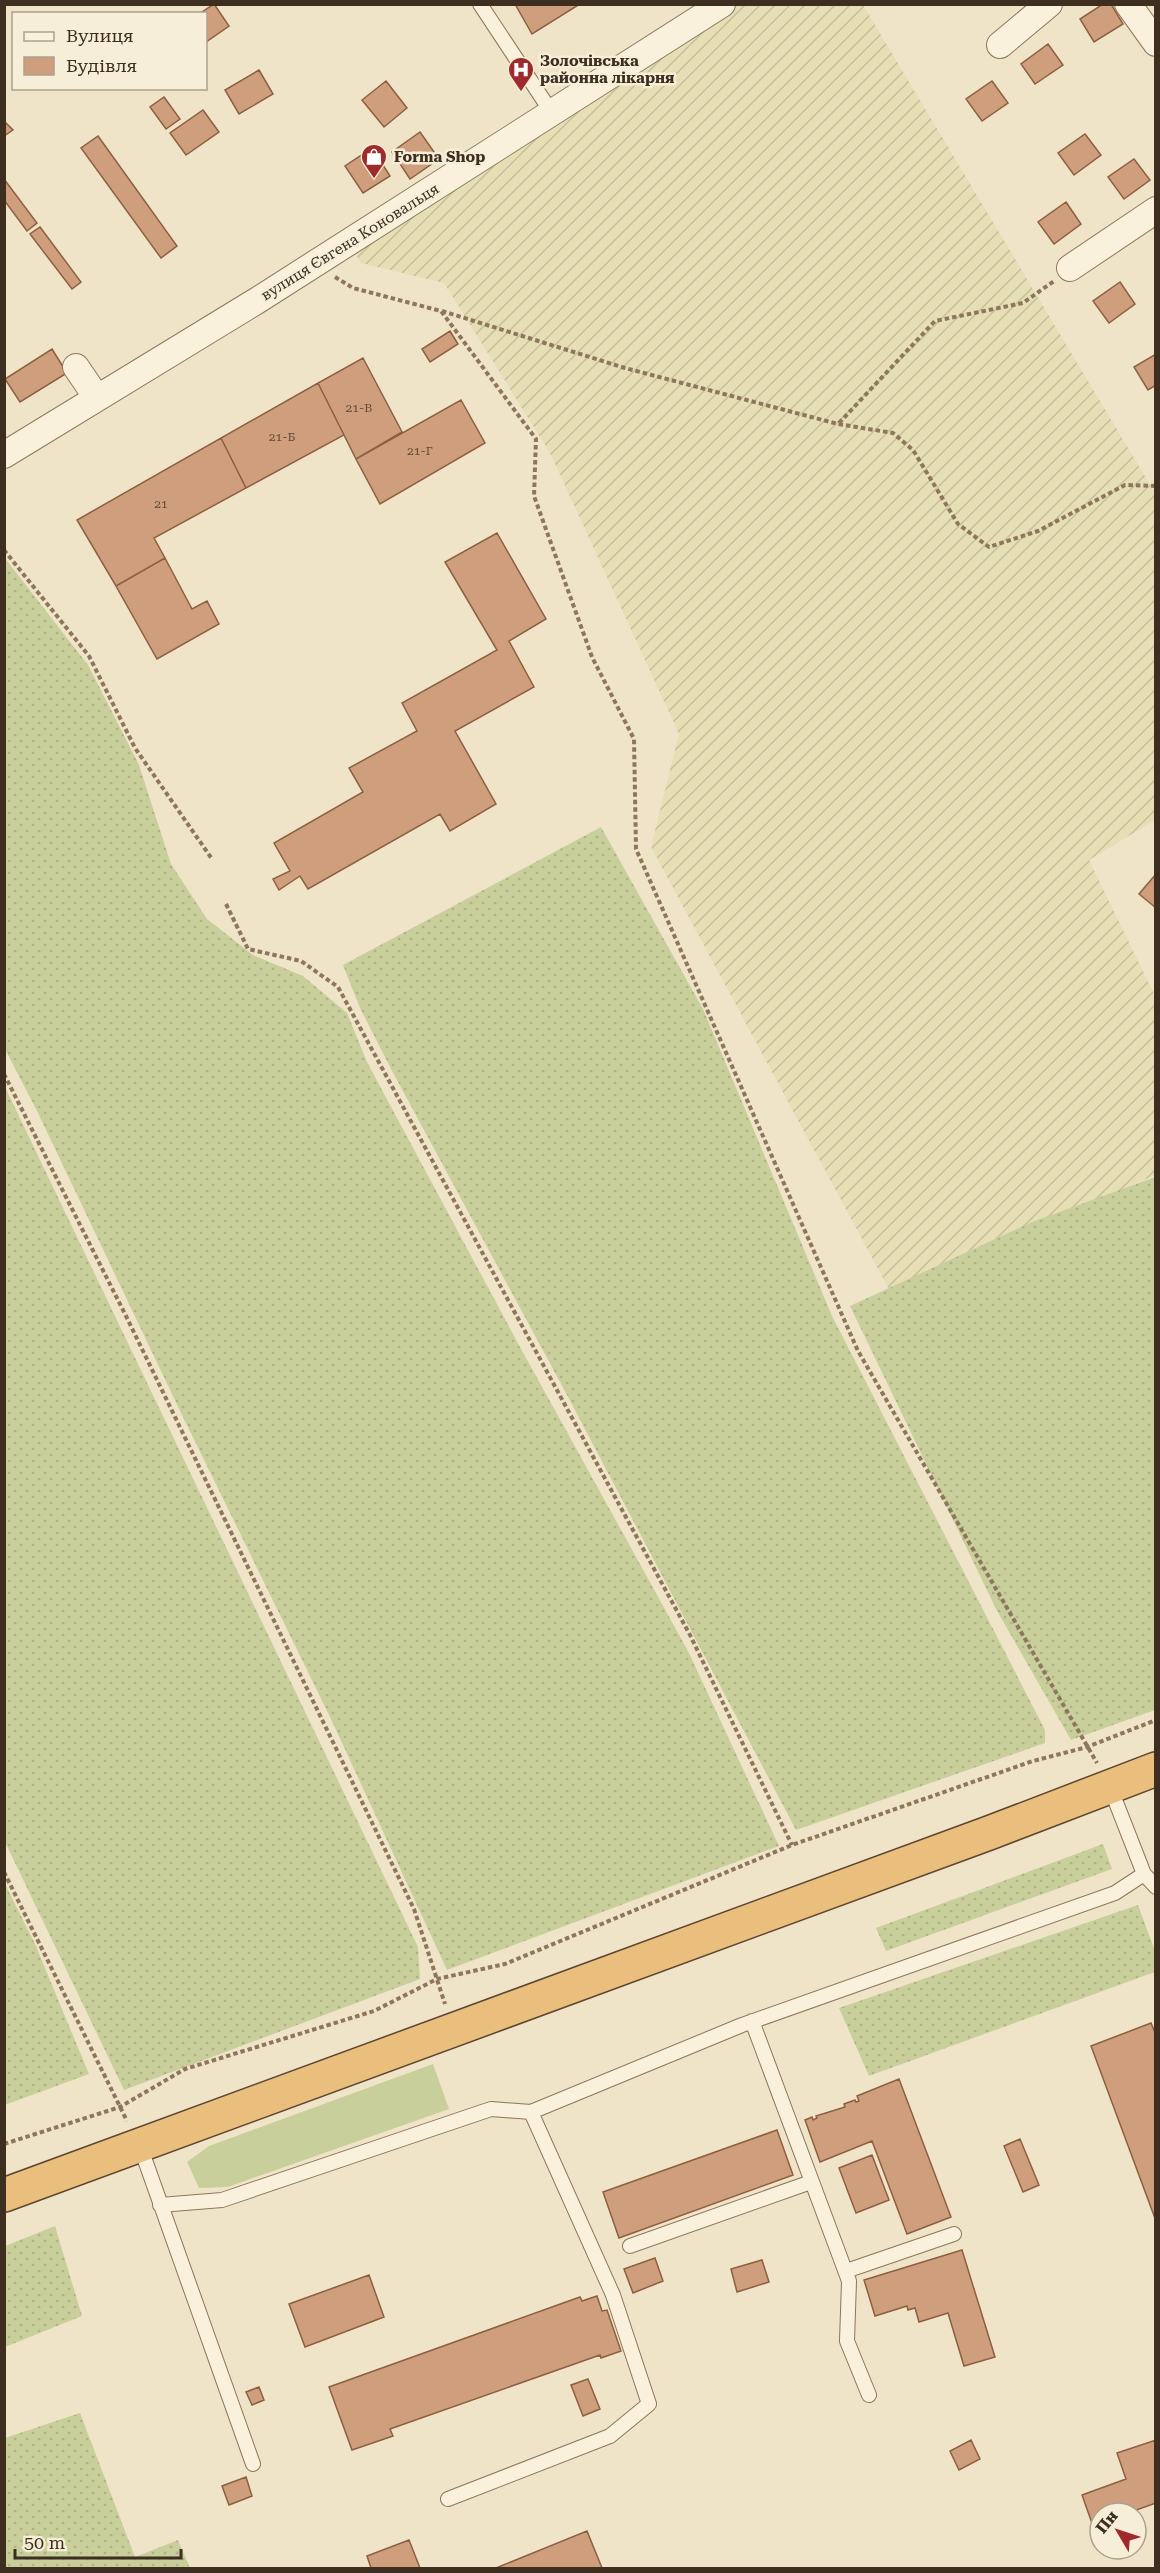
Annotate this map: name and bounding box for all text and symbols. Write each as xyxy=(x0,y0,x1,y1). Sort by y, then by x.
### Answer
legend xyxy=(12,12,207,90)
text: Вулиця xyxy=(66,25,133,46)
place label: Золочівська районна лікарня xyxy=(540,52,675,87)
text: Будівля xyxy=(66,55,137,76)
hospital icon: Золочівська районна лікарня xyxy=(506,55,536,93)
shop icon: Forma Shop xyxy=(359,142,389,180)
place label: Forma Shop xyxy=(394,148,485,166)
street label: вулиця Євгена Коновальця xyxy=(258,180,442,304)
house number: 21-В xyxy=(346,401,372,415)
house number: 21-Б xyxy=(269,430,296,444)
house number: 21-Г xyxy=(407,444,433,458)
house number: 21 xyxy=(154,497,168,511)
north arrow xyxy=(1088,2501,1148,2561)
text: Пн xyxy=(1092,2506,1122,2537)
scale bar xyxy=(15,2522,182,2560)
text: 50 m xyxy=(24,2532,65,2553)

